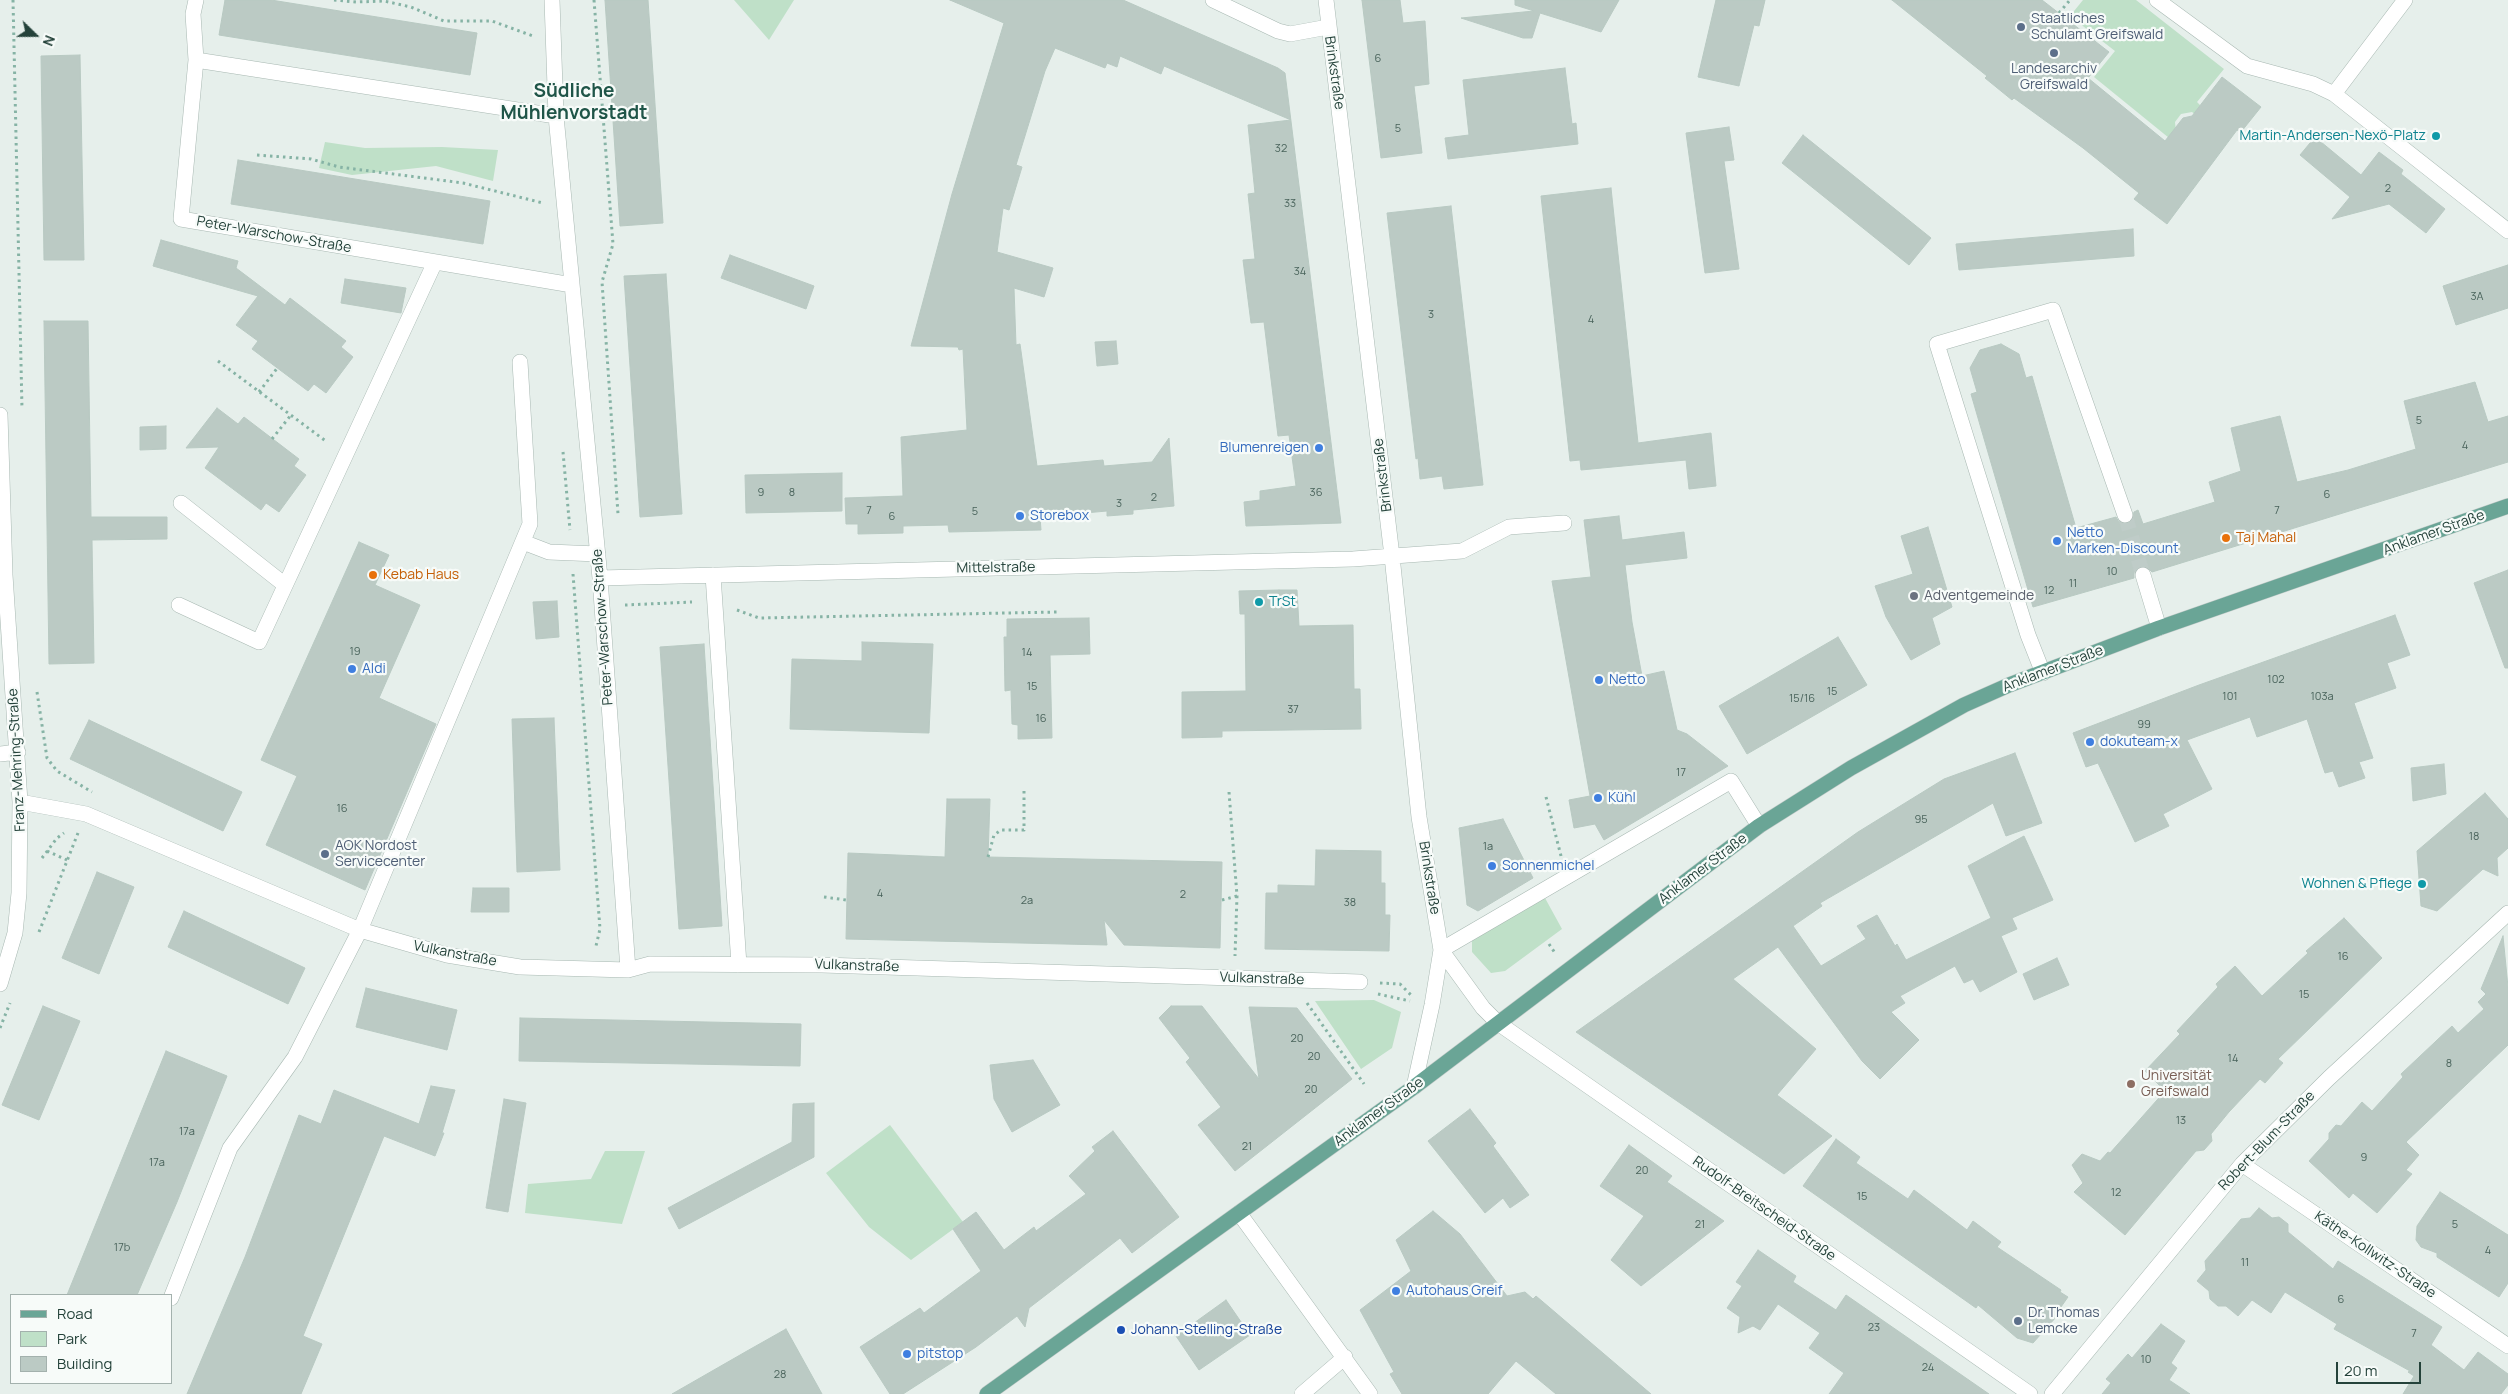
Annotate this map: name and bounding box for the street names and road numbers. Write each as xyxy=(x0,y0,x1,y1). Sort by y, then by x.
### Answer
street label: Brinkstraße xyxy=(1321,35,1347,111)
street label: Peter-Warschow-Straße xyxy=(195,213,353,257)
street label: Brinkstraße xyxy=(1370,437,1396,513)
street label: Anklamer Straße xyxy=(2381,507,2487,559)
street label: Peter-Warschow-Straße xyxy=(589,548,617,706)
street label: Mittelstraße xyxy=(956,559,1036,577)
street label: Anklamer Straße xyxy=(2000,642,2106,696)
street label: Franz-Mehring-Straße xyxy=(5,688,29,832)
street label: Anklamer Straße xyxy=(1655,830,1751,908)
street label: Brinkstraße xyxy=(1415,840,1443,916)
street label: Vulkanstraße xyxy=(412,938,498,970)
street label: Vulkanstraße xyxy=(814,956,900,976)
street label: Vulkanstraße xyxy=(1219,969,1305,989)
street label: Anklamer Straße xyxy=(1331,1074,1427,1150)
street label: Robert-Blum-Straße xyxy=(2215,1088,2319,1194)
street label: Rudolf-Breitscheid-Straße xyxy=(1689,1153,1839,1265)
street label: Käthe-Kollwitz-Straße xyxy=(2311,1208,2439,1302)

